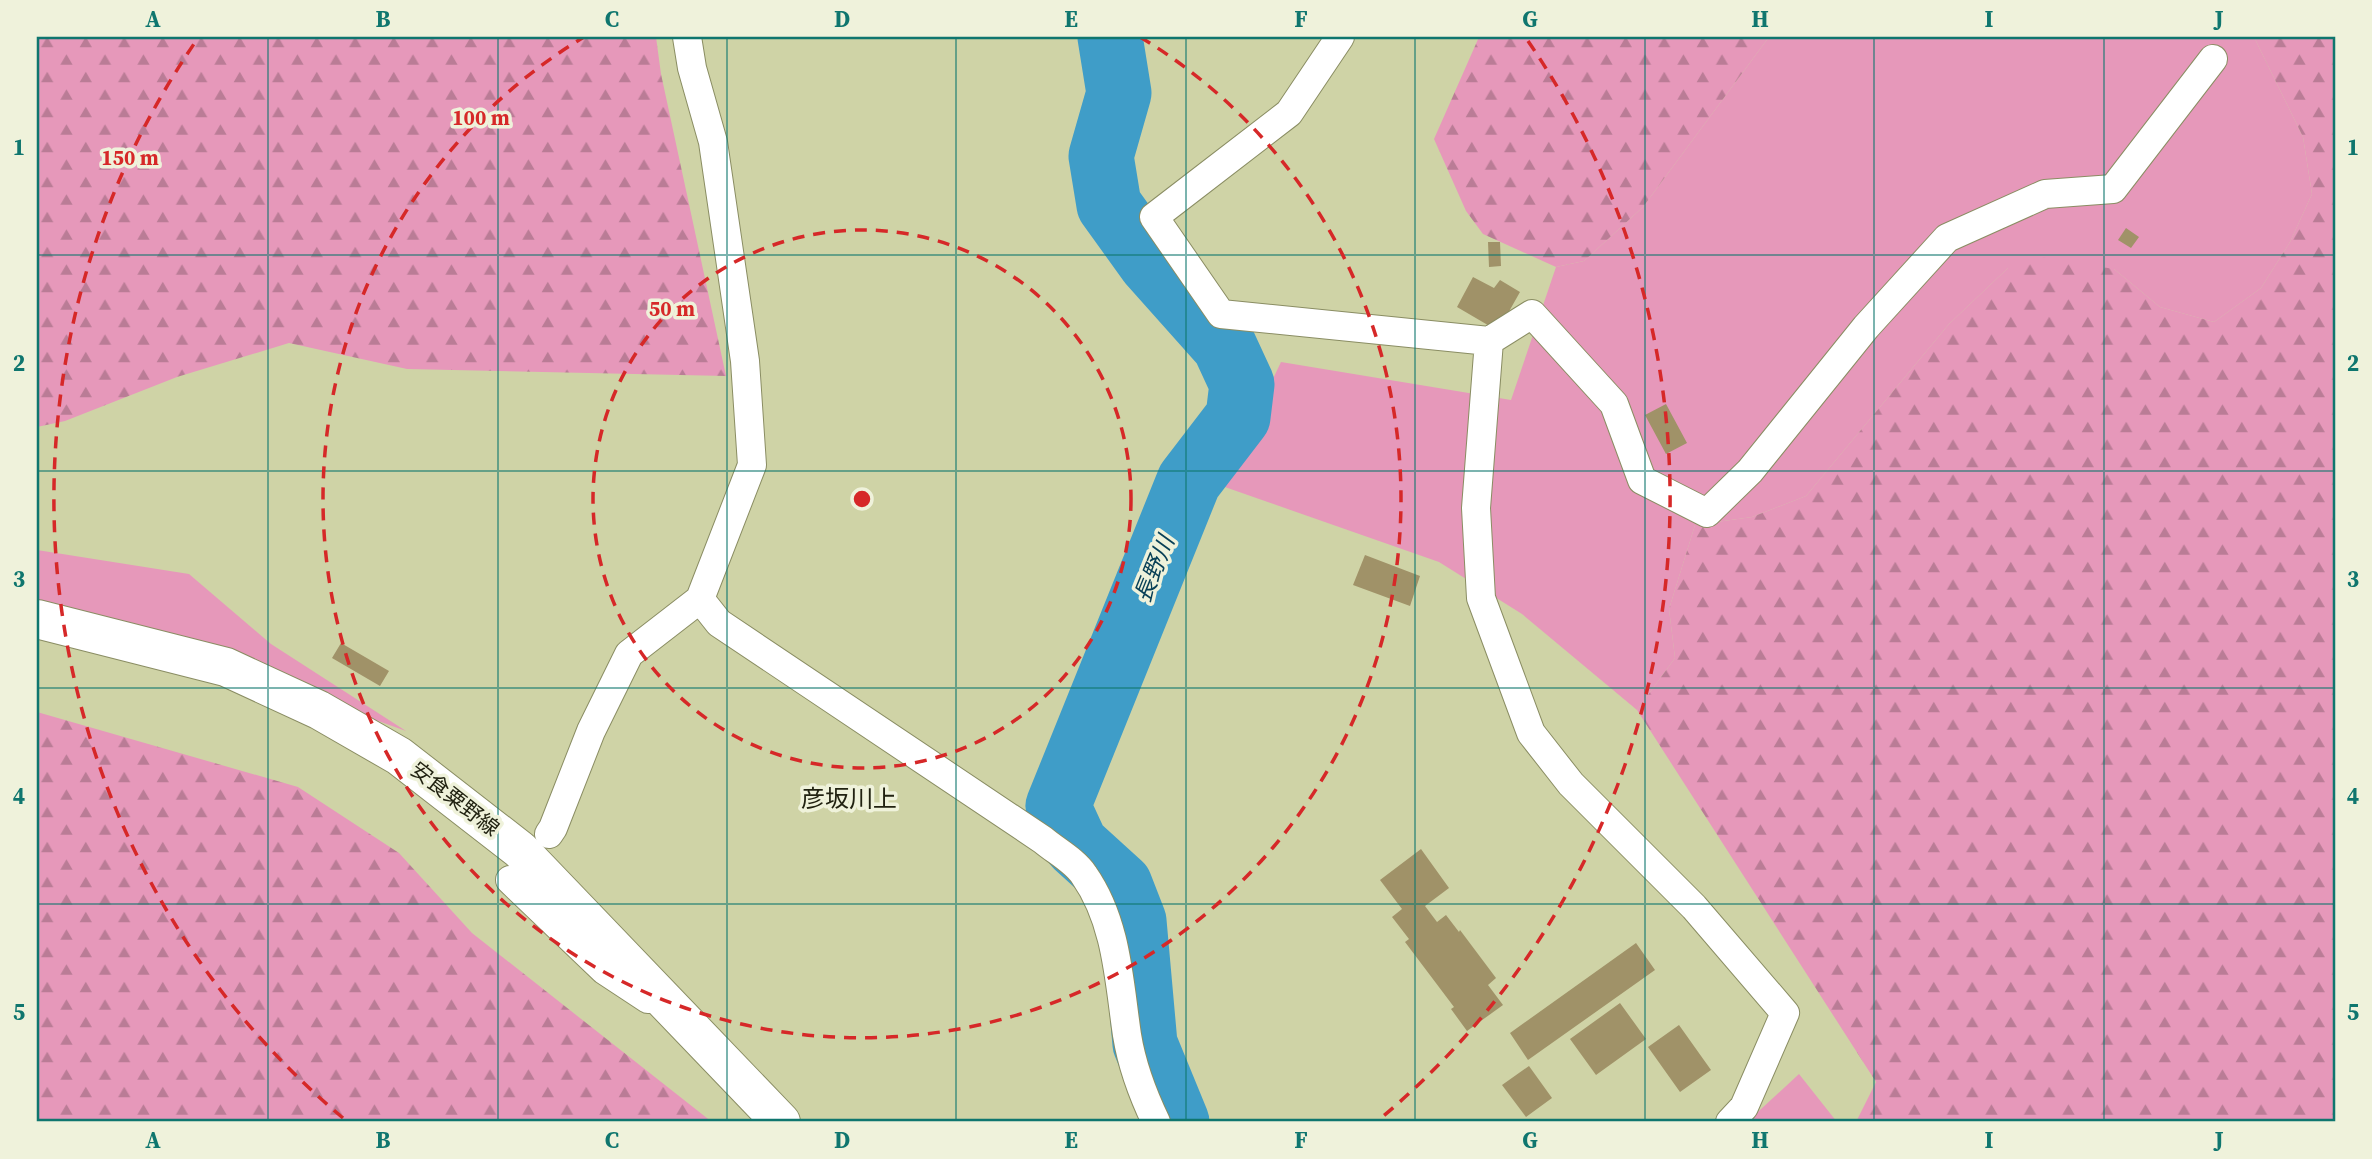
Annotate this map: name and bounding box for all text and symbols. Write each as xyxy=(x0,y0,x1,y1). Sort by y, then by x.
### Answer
text: A xyxy=(145,3,161,35)
text: B xyxy=(376,3,391,35)
text: C xyxy=(605,3,619,35)
text: D xyxy=(834,3,850,35)
text: E xyxy=(1064,3,1078,35)
text: F xyxy=(1294,3,1308,35)
text: G xyxy=(1522,3,1538,35)
text: H xyxy=(1751,3,1769,35)
text: I xyxy=(1985,3,1994,35)
text: J xyxy=(2212,3,2224,35)
text: 100 m xyxy=(452,103,510,132)
text: 1 xyxy=(13,131,25,163)
text: 1 xyxy=(2347,131,2359,163)
text: 150 m xyxy=(101,143,159,172)
text: 50 m xyxy=(649,294,695,323)
text: 2 xyxy=(13,347,25,379)
text: 2 xyxy=(2347,347,2359,379)
centre of rings xyxy=(850,487,874,511)
water label: 長野川 xyxy=(1126,528,1183,607)
text: 3 xyxy=(13,563,25,595)
text: 3 xyxy=(2347,563,2359,595)
street label: 安食粟野線 xyxy=(405,755,506,842)
text: 4 xyxy=(13,780,25,812)
text: 4 xyxy=(2347,780,2359,812)
district label: 彦坂川上 xyxy=(801,782,897,815)
text: 5 xyxy=(13,996,25,1028)
text: 5 xyxy=(2347,996,2359,1028)
text: A xyxy=(145,1124,161,1156)
text: B xyxy=(376,1124,391,1156)
text: C xyxy=(605,1124,619,1156)
text: D xyxy=(834,1124,850,1156)
text: E xyxy=(1064,1124,1078,1156)
text: F xyxy=(1294,1124,1308,1156)
text: G xyxy=(1522,1124,1538,1156)
text: H xyxy=(1751,1124,1769,1156)
text: I xyxy=(1985,1124,1994,1156)
text: J xyxy=(2212,1124,2224,1156)

